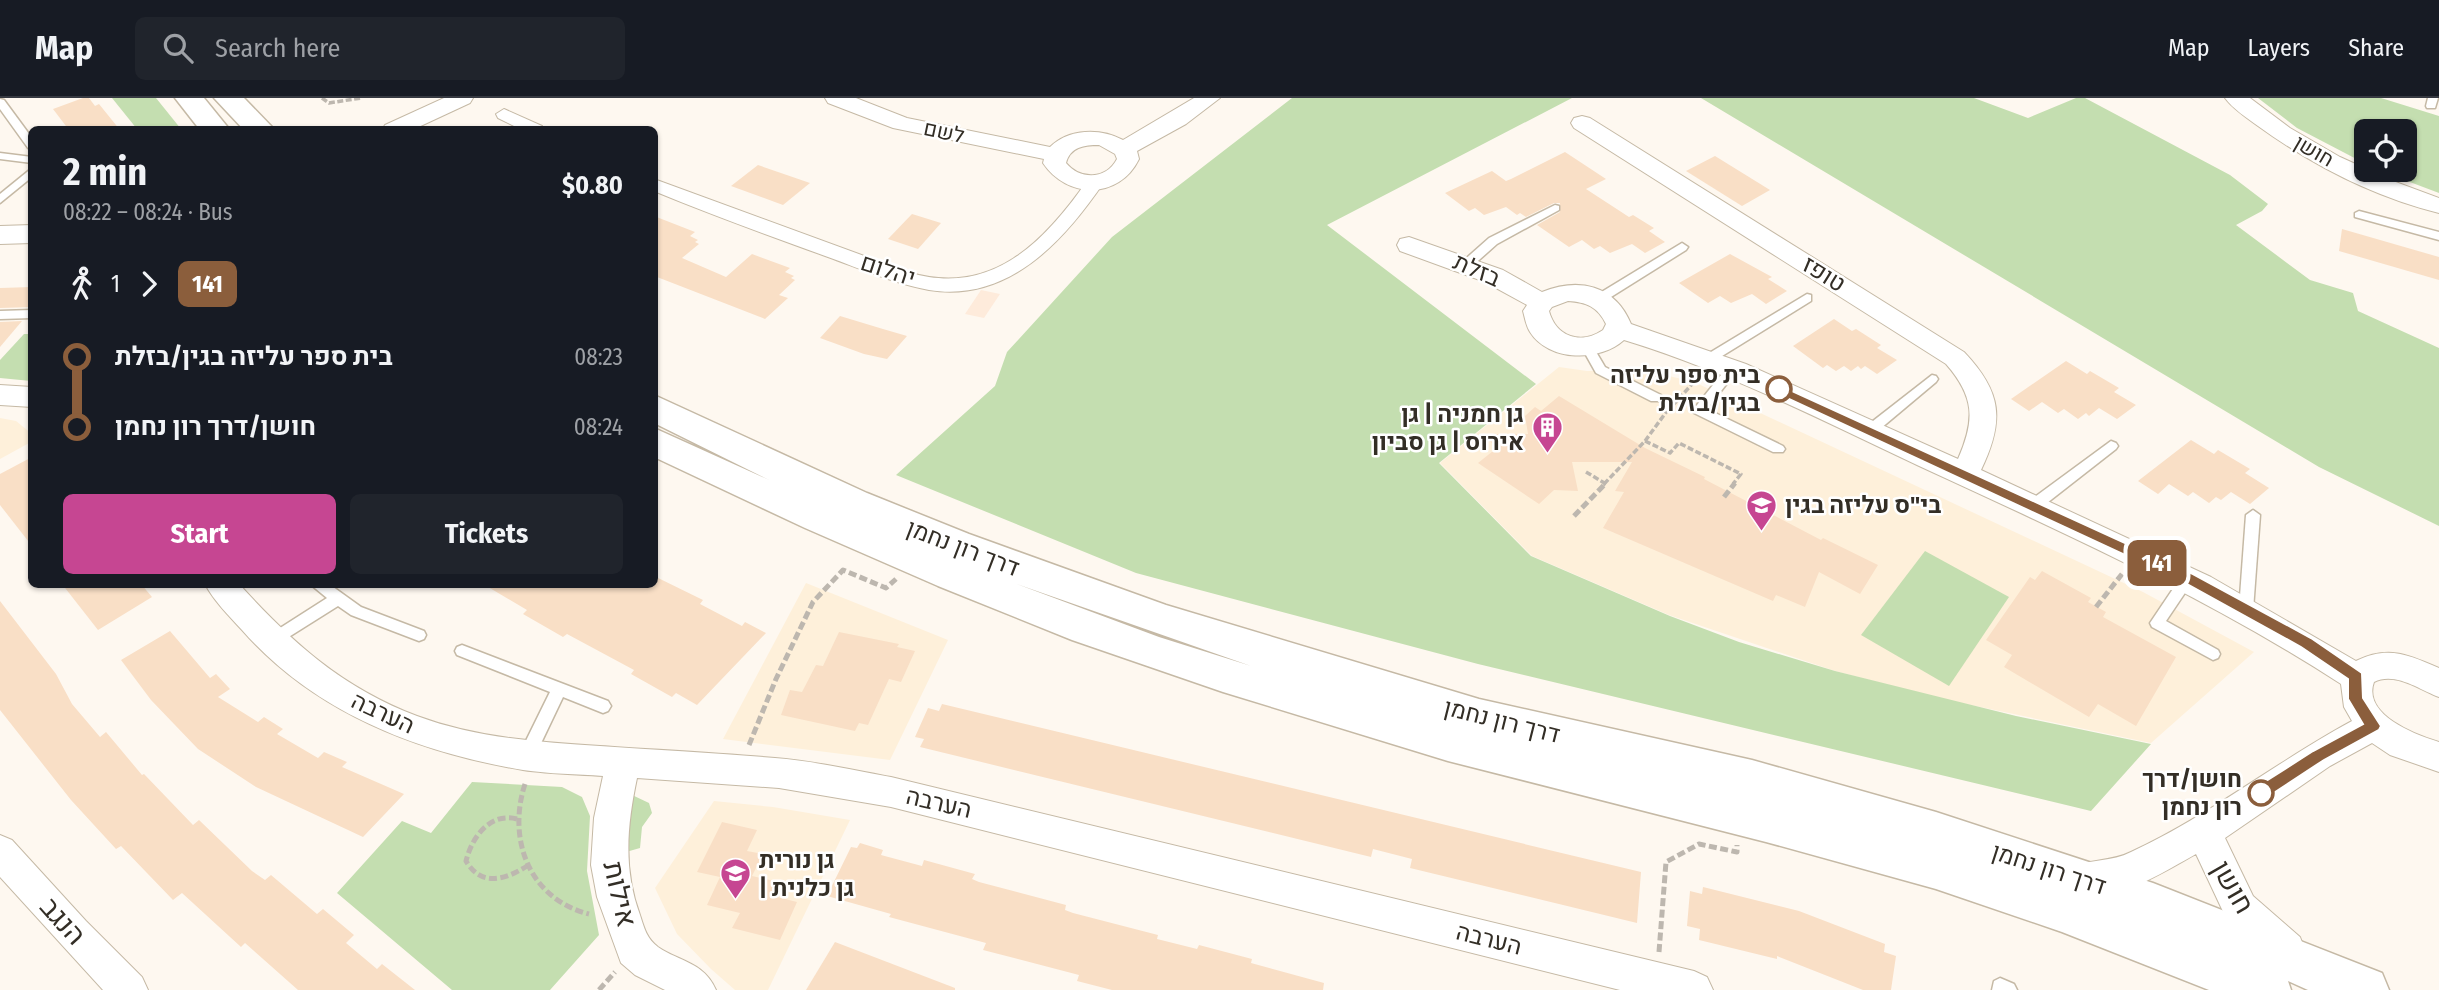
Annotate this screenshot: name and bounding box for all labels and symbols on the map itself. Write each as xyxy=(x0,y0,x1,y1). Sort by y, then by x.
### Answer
street label: לשם xyxy=(921,115,967,149)
street label: חושן xyxy=(2289,129,2339,173)
street label: בזלת xyxy=(1449,247,1505,293)
street label: יהלום xyxy=(857,248,919,292)
street label: טופז xyxy=(1797,250,1851,298)
place label: בית ספר עליזה בגין/בזלת xyxy=(1610,361,1760,417)
marker: בית ספר עליזה בגין/בזלת xyxy=(1766,376,1792,402)
place label: גן חמניה | גן אירוס | גן סביון xyxy=(1372,400,1524,456)
building icon: גן חמניה | גן אירוס | גן סביון xyxy=(1530,411,1564,455)
school or university icon: בי"ס עליזה בגין xyxy=(1745,488,1779,532)
place label: בי"ס עליזה בגין xyxy=(1785,491,1941,519)
street label: דרך רון נחמן xyxy=(903,514,1023,582)
line badge: 141 xyxy=(2117,540,2197,586)
street label: הערבה xyxy=(347,686,419,740)
street label: דרך רון נחמן xyxy=(1441,693,1563,749)
place label: חושן/דרך רון נחמן xyxy=(2142,765,2242,821)
marker: חושן/דרך רון נחמן xyxy=(2248,780,2274,806)
street label: הערבה xyxy=(903,782,975,824)
street label: דרך רון נחמן xyxy=(1988,837,2110,901)
place label: גן נורית | גן כלנית xyxy=(759,846,854,902)
street label: חושן xyxy=(2205,855,2261,919)
school or university icon: גן נורית | גן כלנית xyxy=(719,857,753,901)
street label: אילות xyxy=(596,858,644,930)
street label: הנגב xyxy=(33,891,93,951)
street label: הערבה xyxy=(1453,917,1525,961)

